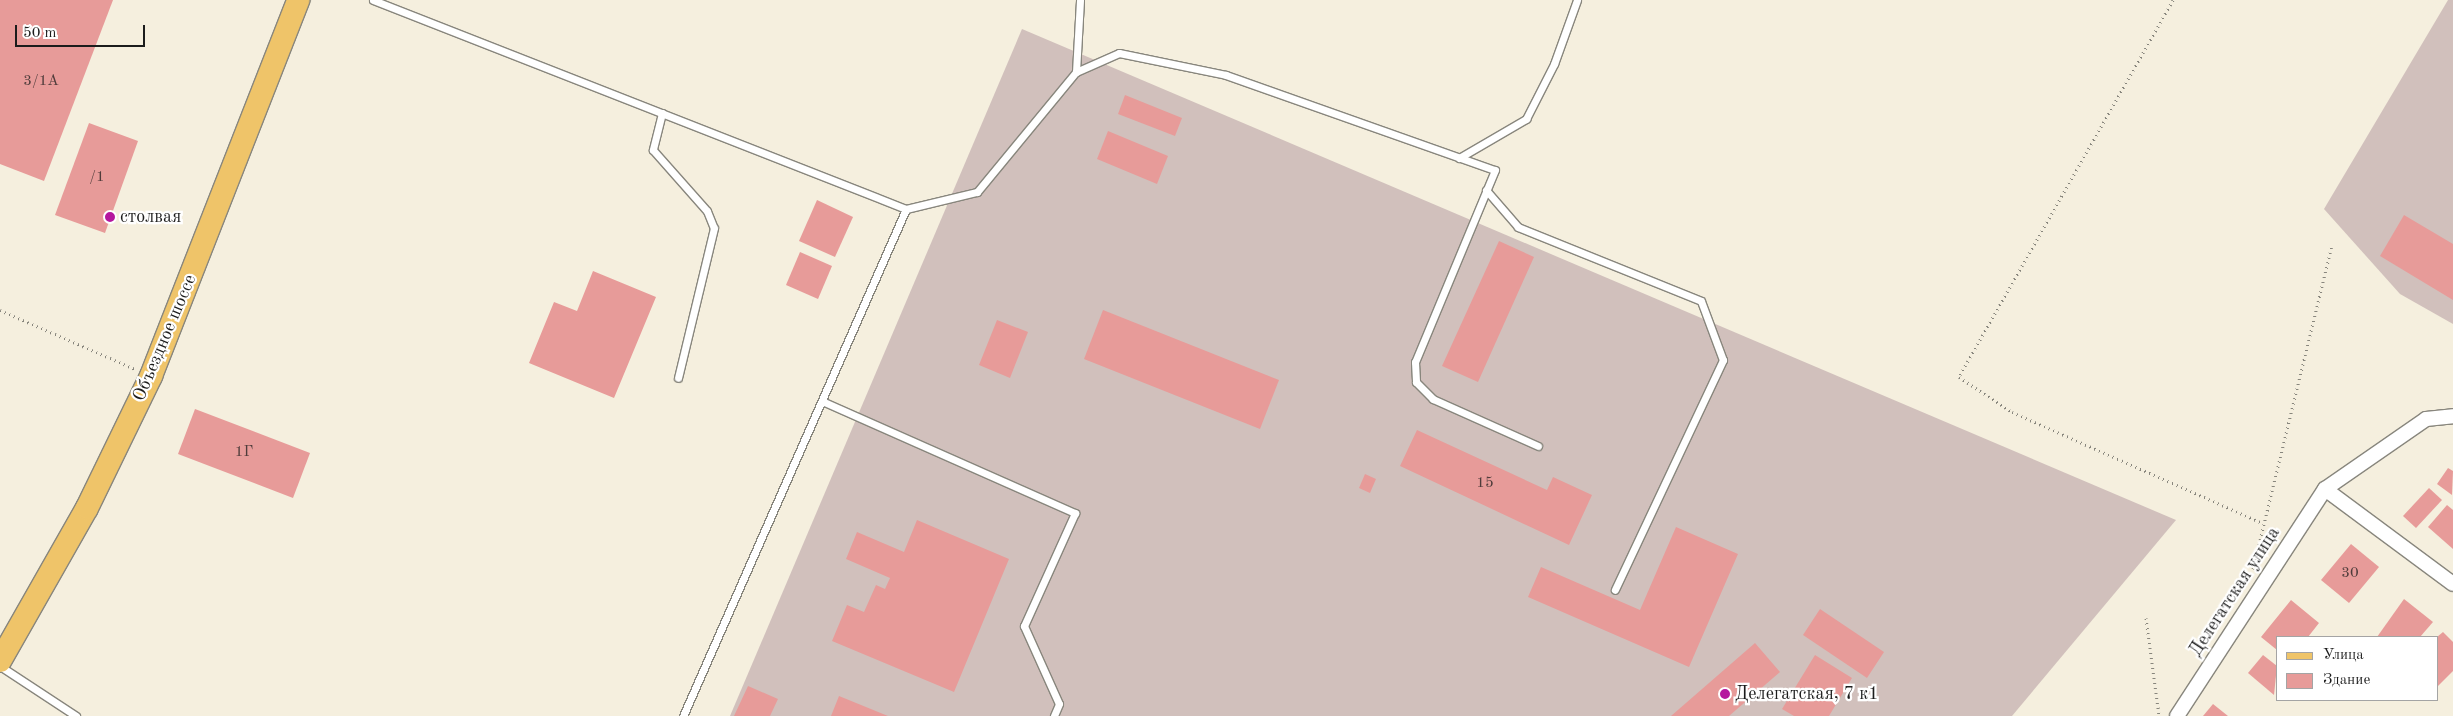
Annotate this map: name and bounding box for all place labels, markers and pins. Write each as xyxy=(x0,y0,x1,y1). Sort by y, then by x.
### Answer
place label: столвая xyxy=(120,206,181,228)
marker: столвая xyxy=(104,211,116,223)
place label: Делегатская, 7 к1 xyxy=(1735,683,1879,705)
marker: Делегатская, 7 к1 xyxy=(1719,688,1731,700)

